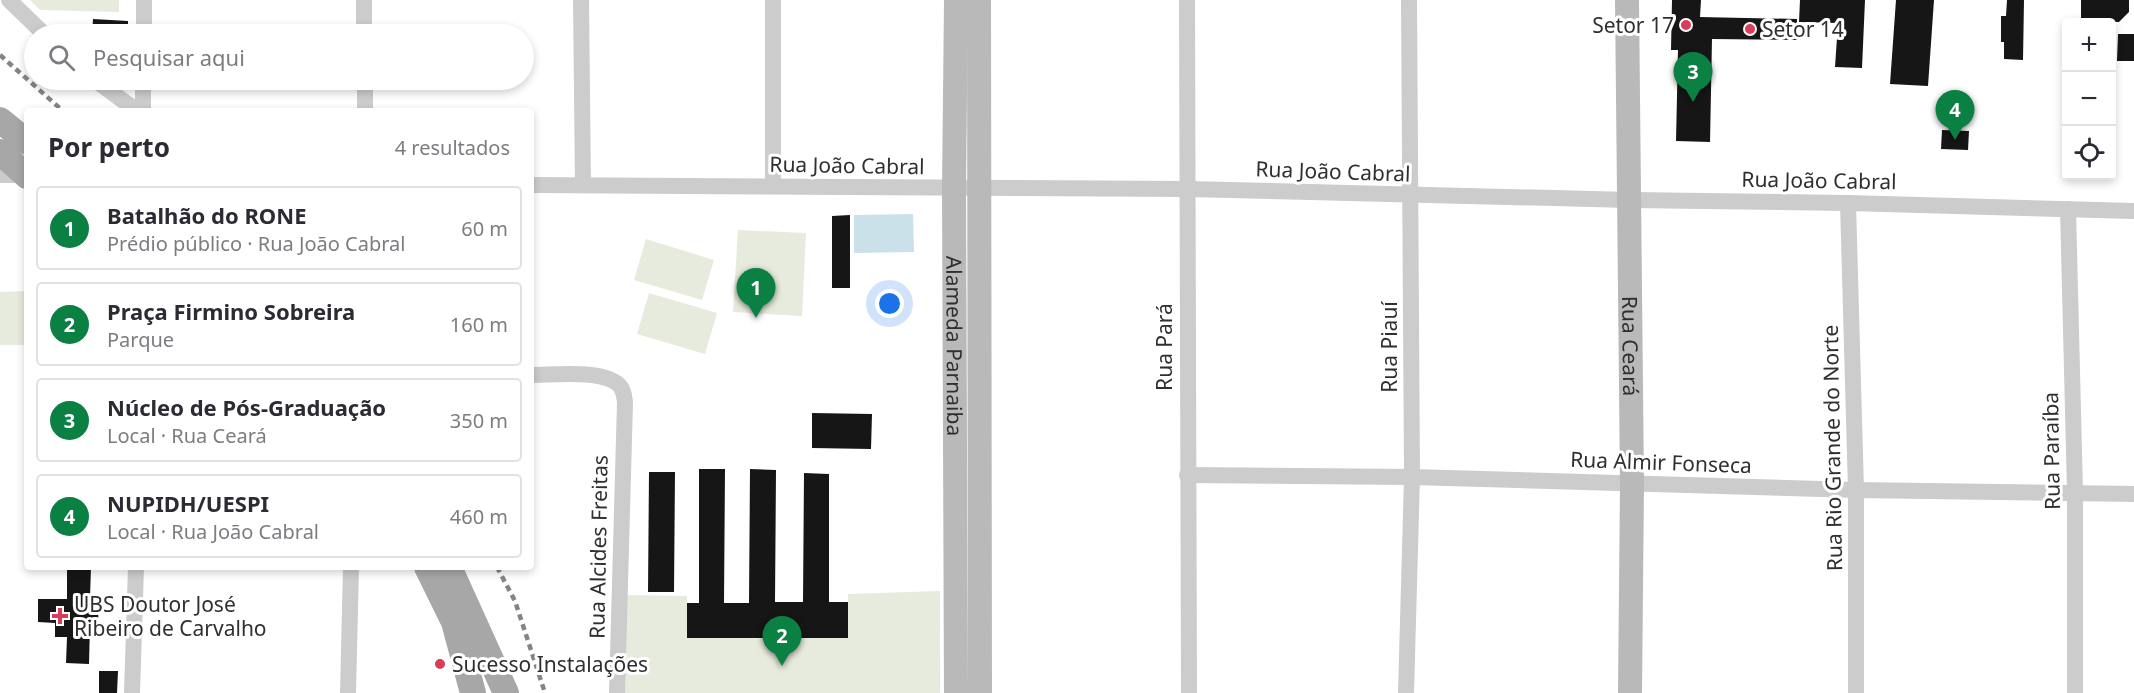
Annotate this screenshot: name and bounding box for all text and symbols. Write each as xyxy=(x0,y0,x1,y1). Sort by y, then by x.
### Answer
place label: Setor 17 xyxy=(1592,11,1674,39)
place label: Setor 14 xyxy=(1762,15,1844,43)
marker: Setor 17 xyxy=(1679,18,1693,32)
map controls xyxy=(2062,18,2116,180)
button: + xyxy=(2062,18,2116,72)
marker: Setor 14 xyxy=(1743,22,1757,36)
search box xyxy=(24,24,534,90)
icon: search xyxy=(45,41,78,74)
text: Pesquisar aqui xyxy=(93,42,245,72)
pin: 3 xyxy=(1674,52,1712,102)
button: − xyxy=(2062,72,2116,126)
pin: 4 xyxy=(1936,90,1974,140)
button: locate xyxy=(2062,126,2116,180)
text: Por perto xyxy=(48,129,170,165)
text: 4 resultados xyxy=(395,134,510,161)
street label: Rua João Cabral xyxy=(769,150,925,180)
street label: Rua João Cabral xyxy=(1255,154,1411,188)
street label: Rua João Cabral xyxy=(1741,165,1897,195)
text: Batalhão do RONE xyxy=(107,200,306,230)
text: 1 xyxy=(64,215,75,242)
text: 60 m xyxy=(461,215,508,242)
text: Prédio público · Rua João Cabral xyxy=(107,230,405,257)
street label: Alameda Parnaiba xyxy=(940,256,969,436)
pin: 1 xyxy=(736,268,776,318)
your location xyxy=(875,289,904,318)
text: Praça Firmino Sobreira xyxy=(107,296,355,326)
street label: Rua Ceará xyxy=(1616,296,1645,396)
street label: Rua Piauí xyxy=(1375,301,1403,393)
street label: Rua Pará xyxy=(1150,303,1178,391)
text: 2 xyxy=(64,311,75,338)
text: 160 m xyxy=(450,311,508,338)
street label: Rua Rio Grande do Norte xyxy=(1816,325,1848,571)
text: Parque xyxy=(107,326,174,353)
text: Núcleo de Pós-Graduação xyxy=(107,392,386,422)
street label: Rua Paraíba xyxy=(2036,392,2066,510)
text: 3 xyxy=(64,407,75,434)
text: 350 m xyxy=(450,407,508,434)
text: Local · Rua Ceará xyxy=(107,422,267,449)
street label: Rua Almir Fonseca xyxy=(1570,445,1752,479)
street label: Rua Alcides Freitas xyxy=(582,455,614,639)
text: NUPIDH/UESPI xyxy=(107,488,269,518)
text: 4 xyxy=(64,503,75,530)
text: 460 m xyxy=(450,503,508,530)
text: Local · Rua João Cabral xyxy=(107,518,319,545)
place label: UBS Doutor José Ribeiro de Carvalho xyxy=(74,590,267,642)
marker: UBS Doutor José Ribeiro de Carvalho xyxy=(51,607,69,625)
pin: 2 xyxy=(762,616,802,666)
place label: Sucesso Instalações xyxy=(452,650,648,678)
marker: Sucesso Instalações xyxy=(433,657,447,671)

